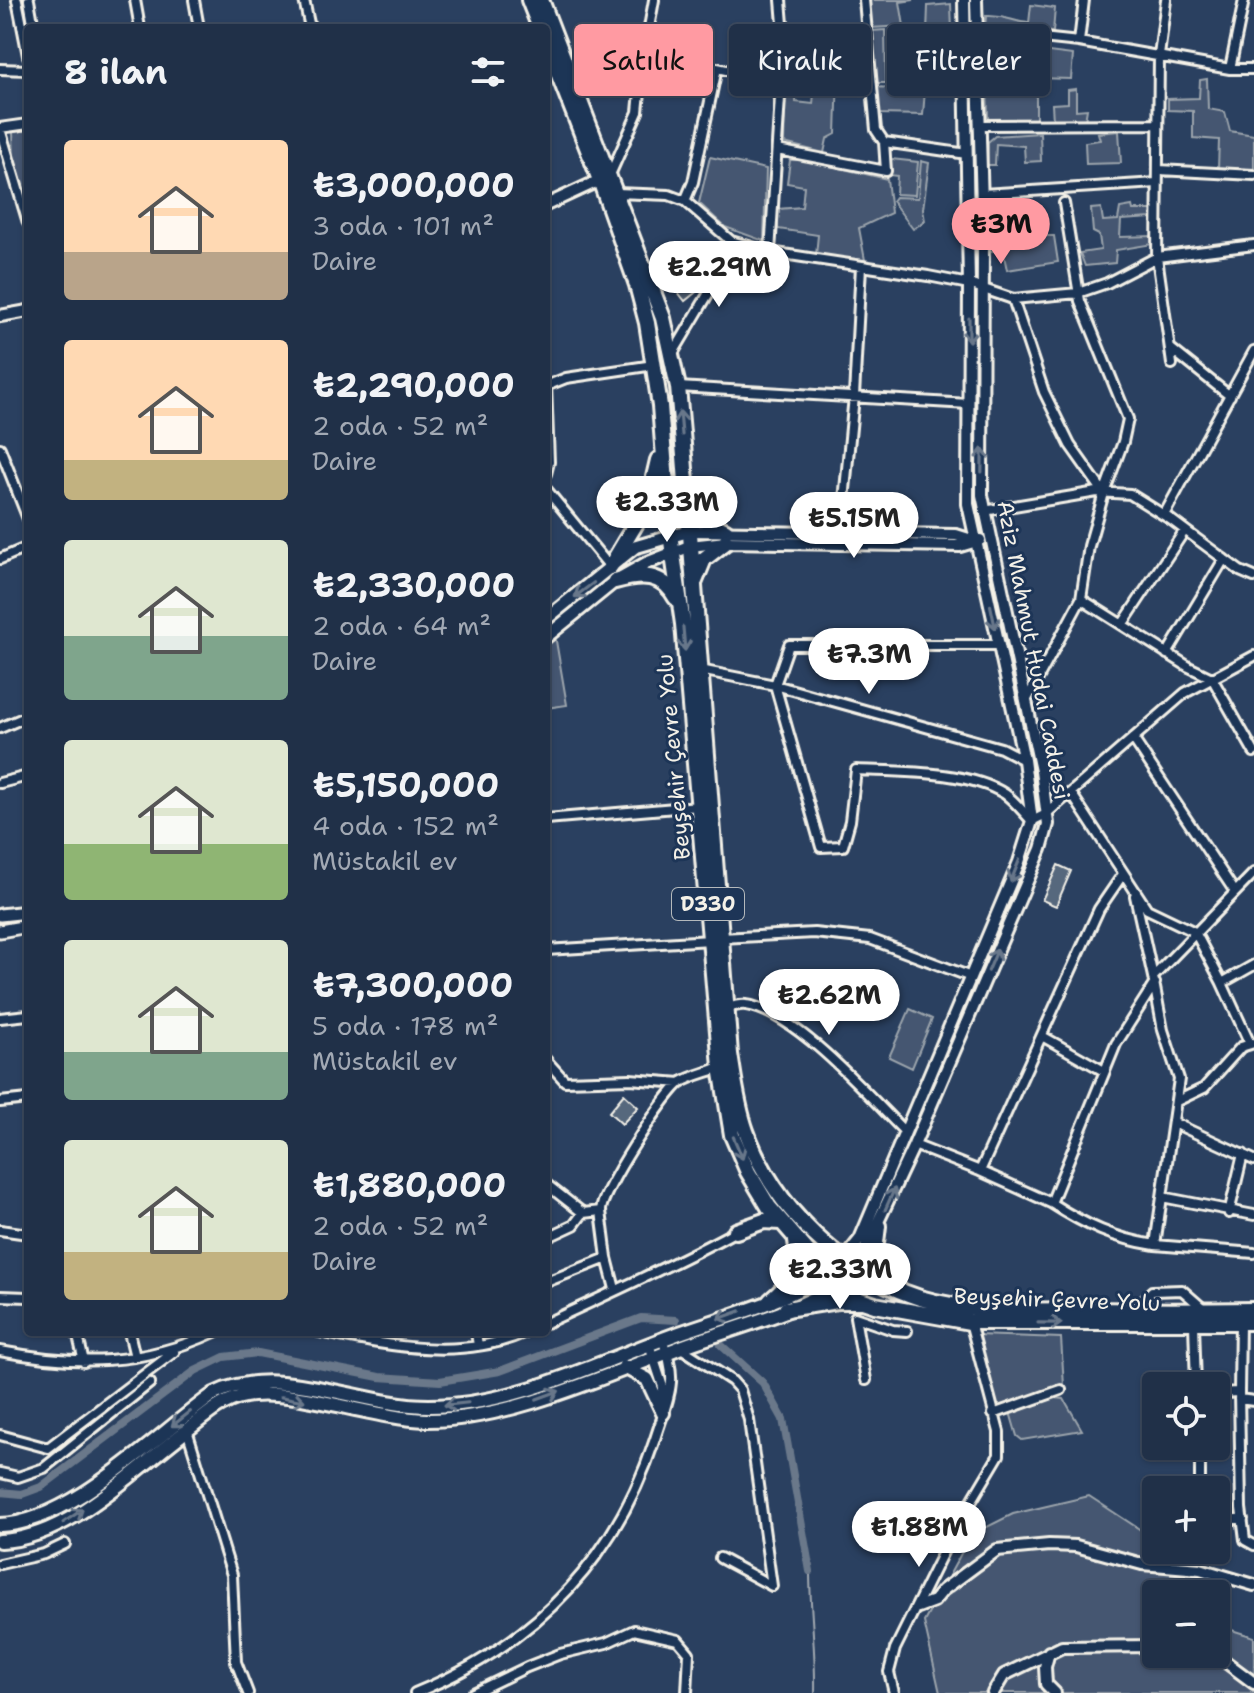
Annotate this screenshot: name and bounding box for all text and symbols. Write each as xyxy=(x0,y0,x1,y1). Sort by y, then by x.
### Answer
chip: Satılık xyxy=(574,24,713,96)
chip: Kiralık xyxy=(729,24,871,96)
chip: Filtreler xyxy=(887,24,1050,96)
text: 8 ilan xyxy=(64,49,167,95)
icon: filters xyxy=(466,50,510,94)
text: ₺3,000,000 xyxy=(312,162,515,208)
icon: home xyxy=(128,172,224,268)
pin: ₺3M xyxy=(962,198,1040,266)
text: ₺3M xyxy=(970,206,1032,241)
text: 3 oda · 101 m² xyxy=(312,208,494,243)
pin: ₺2.29M xyxy=(654,241,784,309)
text: Daire xyxy=(312,243,377,278)
text: ₺2.29M xyxy=(667,249,771,284)
one-way arrow xyxy=(961,316,977,343)
text: ₺2,290,000 xyxy=(312,362,515,408)
icon: home xyxy=(128,372,224,468)
text: 2 oda · 52 m² xyxy=(312,408,489,443)
one-way arrow xyxy=(673,410,688,437)
text: Daire xyxy=(312,443,377,478)
one-way arrow xyxy=(974,447,990,474)
pin: ₺2.33M xyxy=(602,476,732,544)
text: ₺2.33M xyxy=(614,484,720,519)
pin: ₺5.15M xyxy=(789,492,919,560)
street label: Aziz Mahmut Hudai Caddesi xyxy=(990,498,1077,802)
text: ₺5.15M xyxy=(808,500,900,535)
text: ₺2,330,000 xyxy=(312,562,515,608)
icon: home xyxy=(128,572,224,668)
one-way arrow xyxy=(574,581,595,598)
one-way arrow xyxy=(986,604,1001,630)
text: 2 oda · 64 m² xyxy=(312,608,491,643)
one-way arrow xyxy=(677,625,692,652)
pin: ₺7.3M xyxy=(813,628,925,696)
text: ₺7.3M xyxy=(826,636,912,671)
text: Daire xyxy=(312,643,377,678)
street label: Beyşehir Çevre Yolu xyxy=(650,653,697,861)
text: ₺5,150,000 xyxy=(312,762,499,808)
icon: home xyxy=(128,772,224,868)
text: 4 oda · 152 m² xyxy=(312,808,499,843)
text: Müstakil ev xyxy=(312,843,457,878)
one-way arrow xyxy=(1007,858,1022,883)
road number: D330 xyxy=(672,888,744,920)
one-way arrow xyxy=(987,948,1002,973)
text: ₺7,300,000 xyxy=(312,962,513,1008)
pin: ₺2.62M xyxy=(764,969,894,1037)
icon: home xyxy=(128,972,224,1068)
text: ₺2.62M xyxy=(777,977,881,1012)
text: 5 oda · 178 m² xyxy=(312,1008,498,1043)
text: Müstakil ev xyxy=(312,1043,457,1078)
one-way arrow xyxy=(731,1135,746,1159)
text: ₺1,880,000 xyxy=(312,1162,506,1208)
icon: home xyxy=(128,1172,224,1268)
one-way arrow xyxy=(884,1187,899,1212)
text: 2 oda · 52 m² xyxy=(312,1208,489,1243)
text: Daire xyxy=(312,1243,377,1278)
pin: ₺2.33M xyxy=(775,1243,905,1311)
text: ₺2.33M xyxy=(787,1251,893,1286)
street label: Beyşehir Çevre Yolu xyxy=(953,1281,1161,1318)
one-way arrow xyxy=(717,1309,742,1324)
one-way arrow xyxy=(1036,1315,1063,1331)
map controls xyxy=(1142,1372,1230,1668)
button: locate xyxy=(1142,1372,1230,1460)
one-way arrow xyxy=(535,1387,560,1401)
one-way arrow xyxy=(280,1392,305,1407)
one-way arrow xyxy=(443,1397,470,1412)
one-way arrow xyxy=(171,1410,192,1428)
button: + xyxy=(1142,1476,1230,1564)
pin: ₺1.88M xyxy=(854,1501,984,1569)
one-way arrow xyxy=(61,1508,83,1524)
text: ₺1.88M xyxy=(870,1509,968,1544)
button: − xyxy=(1142,1580,1230,1668)

